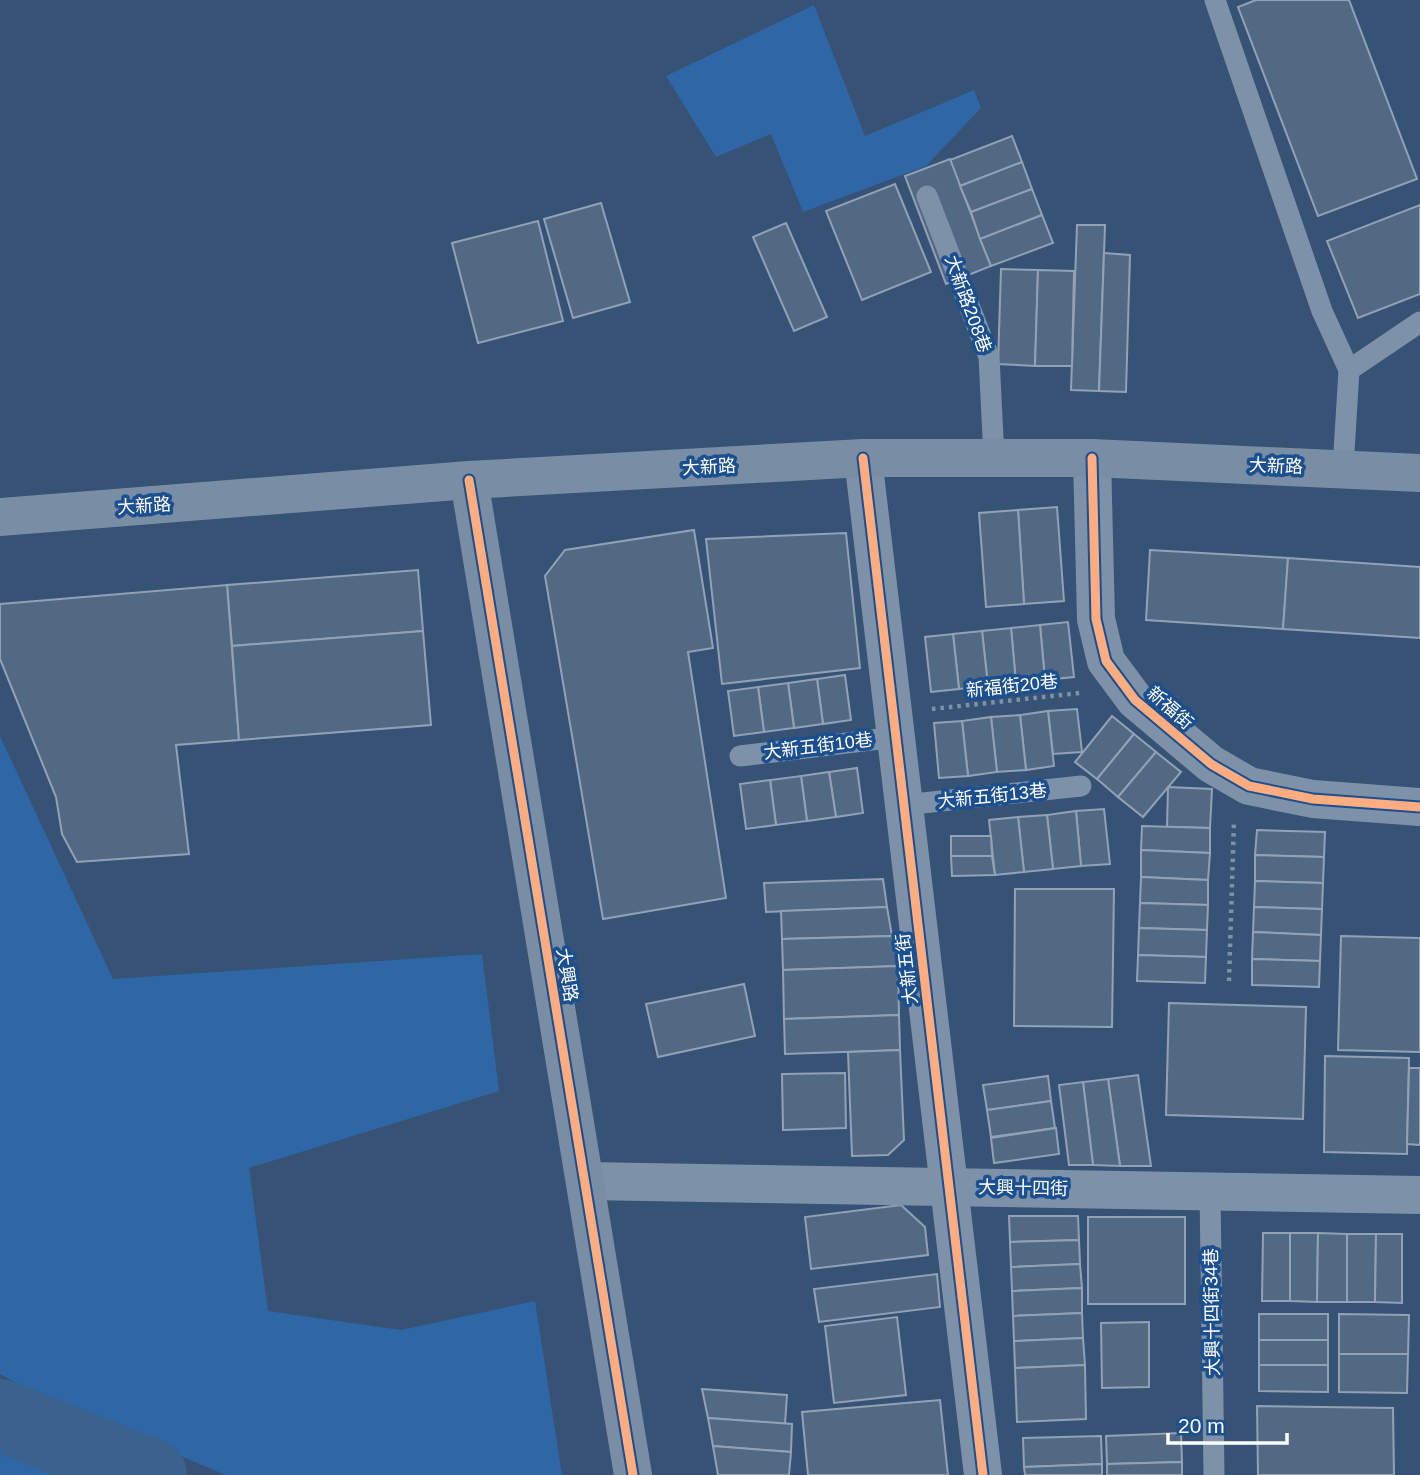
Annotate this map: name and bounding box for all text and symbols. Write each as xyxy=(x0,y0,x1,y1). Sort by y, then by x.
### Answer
street label: 大新路208巷 xyxy=(941,253,995,355)
street label: 大新路 xyxy=(1249,455,1303,477)
street label: 大新路 xyxy=(682,456,736,478)
street label: 大新路 xyxy=(116,494,172,518)
street label: 新福街20巷 xyxy=(965,671,1059,701)
street label: 新福街 xyxy=(1143,683,1197,733)
street label: 大新五街10巷 xyxy=(762,729,874,763)
street label: 大新五街13巷 xyxy=(936,780,1048,812)
street label: 大新五街 xyxy=(893,932,921,1006)
street label: 大興路 xyxy=(553,947,581,1003)
street label: 大興十四街 xyxy=(978,1177,1068,1199)
street label: 大興十四街34巷 xyxy=(1201,1248,1223,1376)
scale bar xyxy=(1168,1402,1287,1446)
text: 20 m xyxy=(1178,1414,1225,1437)

